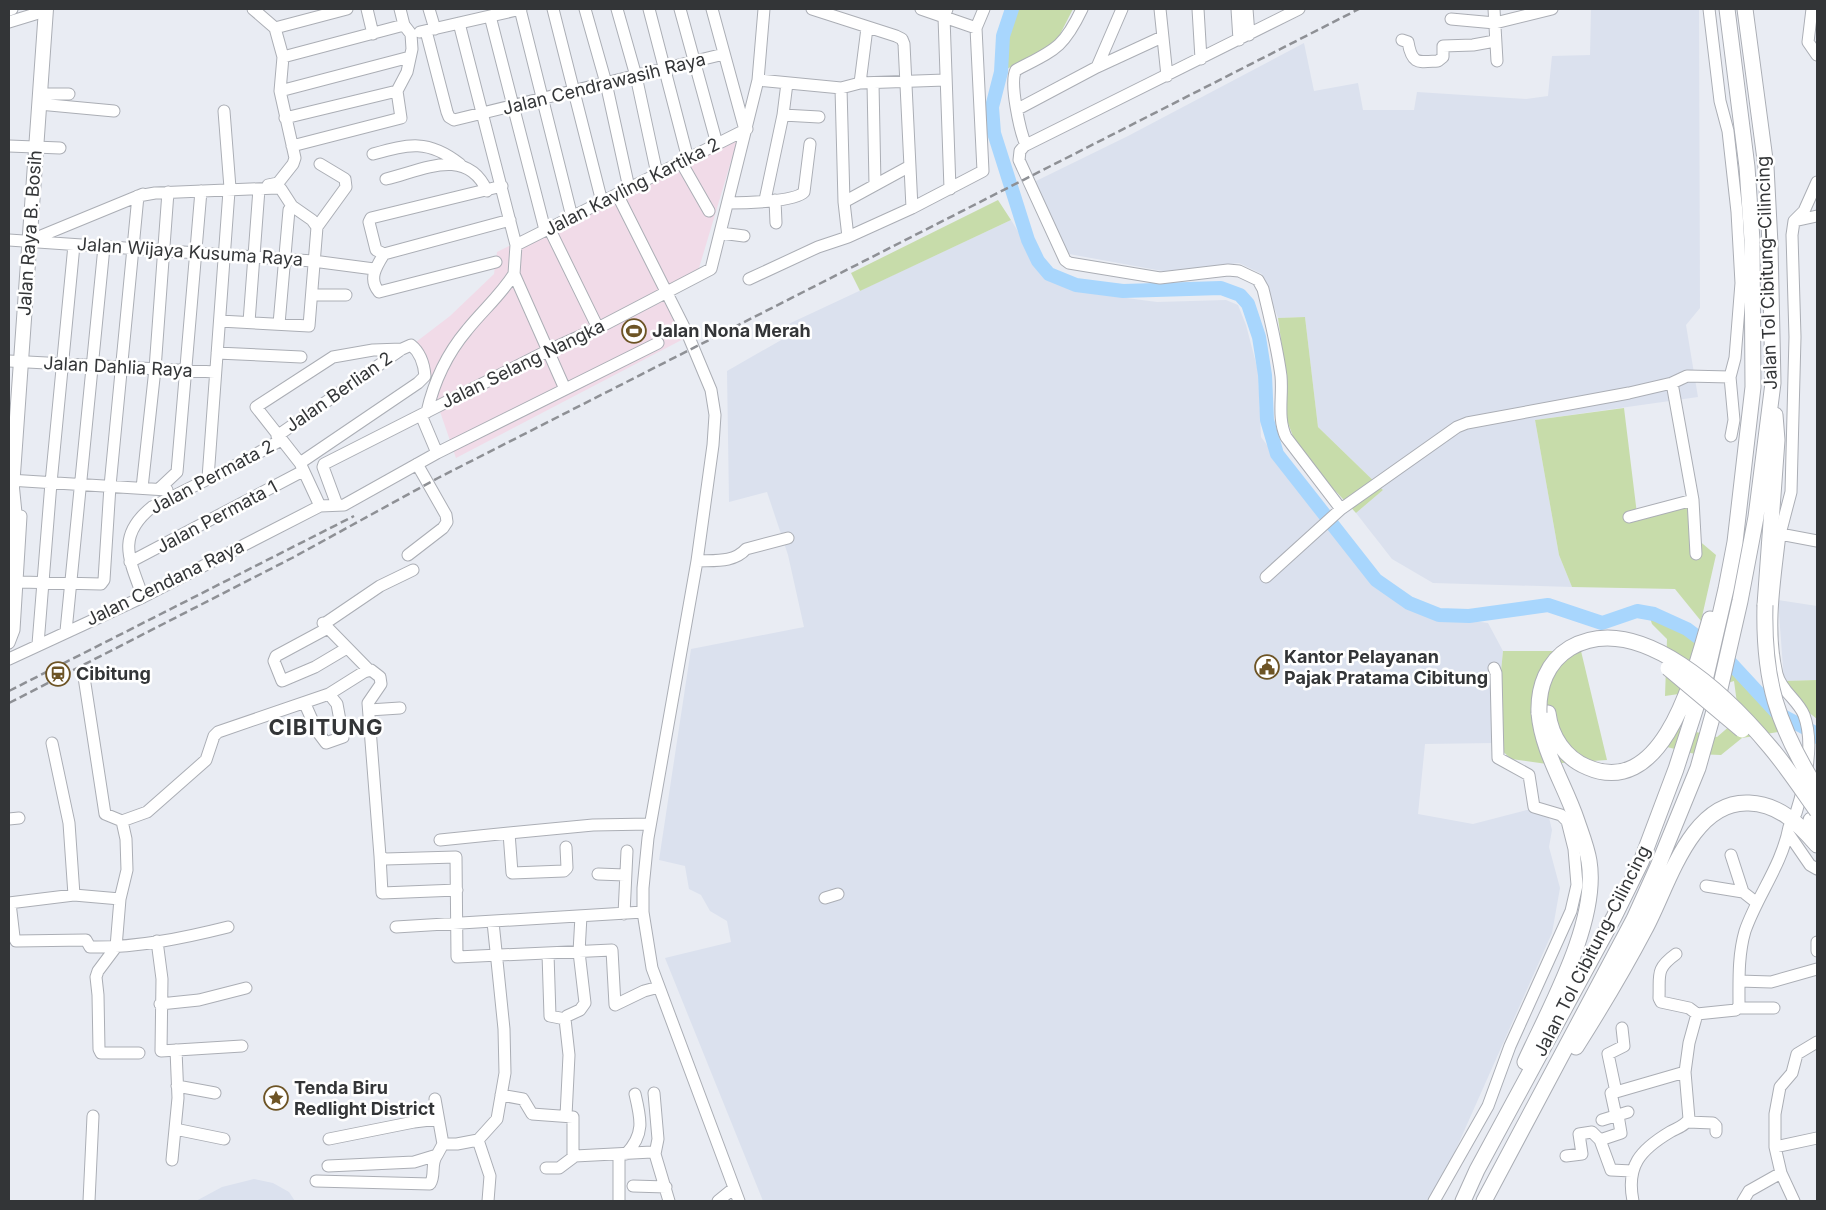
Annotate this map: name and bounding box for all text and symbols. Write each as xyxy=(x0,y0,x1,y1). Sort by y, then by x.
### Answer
street label: Jalan Cendrawasih Raya xyxy=(500,48,708,119)
street label: Jalan Kavling Kartika 2 xyxy=(541,133,723,240)
street label: Jalan Raya B. Bosih xyxy=(13,149,46,317)
street label: Jalan Tol Cibitung–Cilincing xyxy=(1752,156,1781,390)
street label: Jalan Wijaya Kusuma Raya xyxy=(76,233,304,270)
street label: Jalan Selang Nangka xyxy=(438,315,608,412)
sports icon: Jalan Nona Merah xyxy=(621,318,647,344)
place label: Jalan Nona Merah xyxy=(652,320,811,341)
street label: Jalan Berlian 2 xyxy=(281,347,396,436)
street label: Jalan Dahlia Raya xyxy=(43,352,193,381)
street label: Jalan Permata 2 xyxy=(146,435,277,518)
street label: Jalan Permata 1 xyxy=(153,476,281,557)
street label: Jalan Cendana Raya xyxy=(82,535,247,630)
place label: Kantor Pelayanan Pajak Pratama Cibitung xyxy=(1284,646,1488,688)
public building icon: Kantor Pelayanan Pajak Pratama Cibitung xyxy=(1254,654,1280,680)
station icon: Cibitung xyxy=(45,661,71,687)
place label: Cibitung xyxy=(76,663,151,684)
district label: CIBITUNG xyxy=(268,714,384,740)
street label: Jalan Tol Cibitung–Cilincing xyxy=(1529,842,1654,1060)
place label: Tenda Biru Redlight District xyxy=(294,1077,435,1119)
place icon: Tenda Biru Redlight District xyxy=(263,1085,289,1111)

